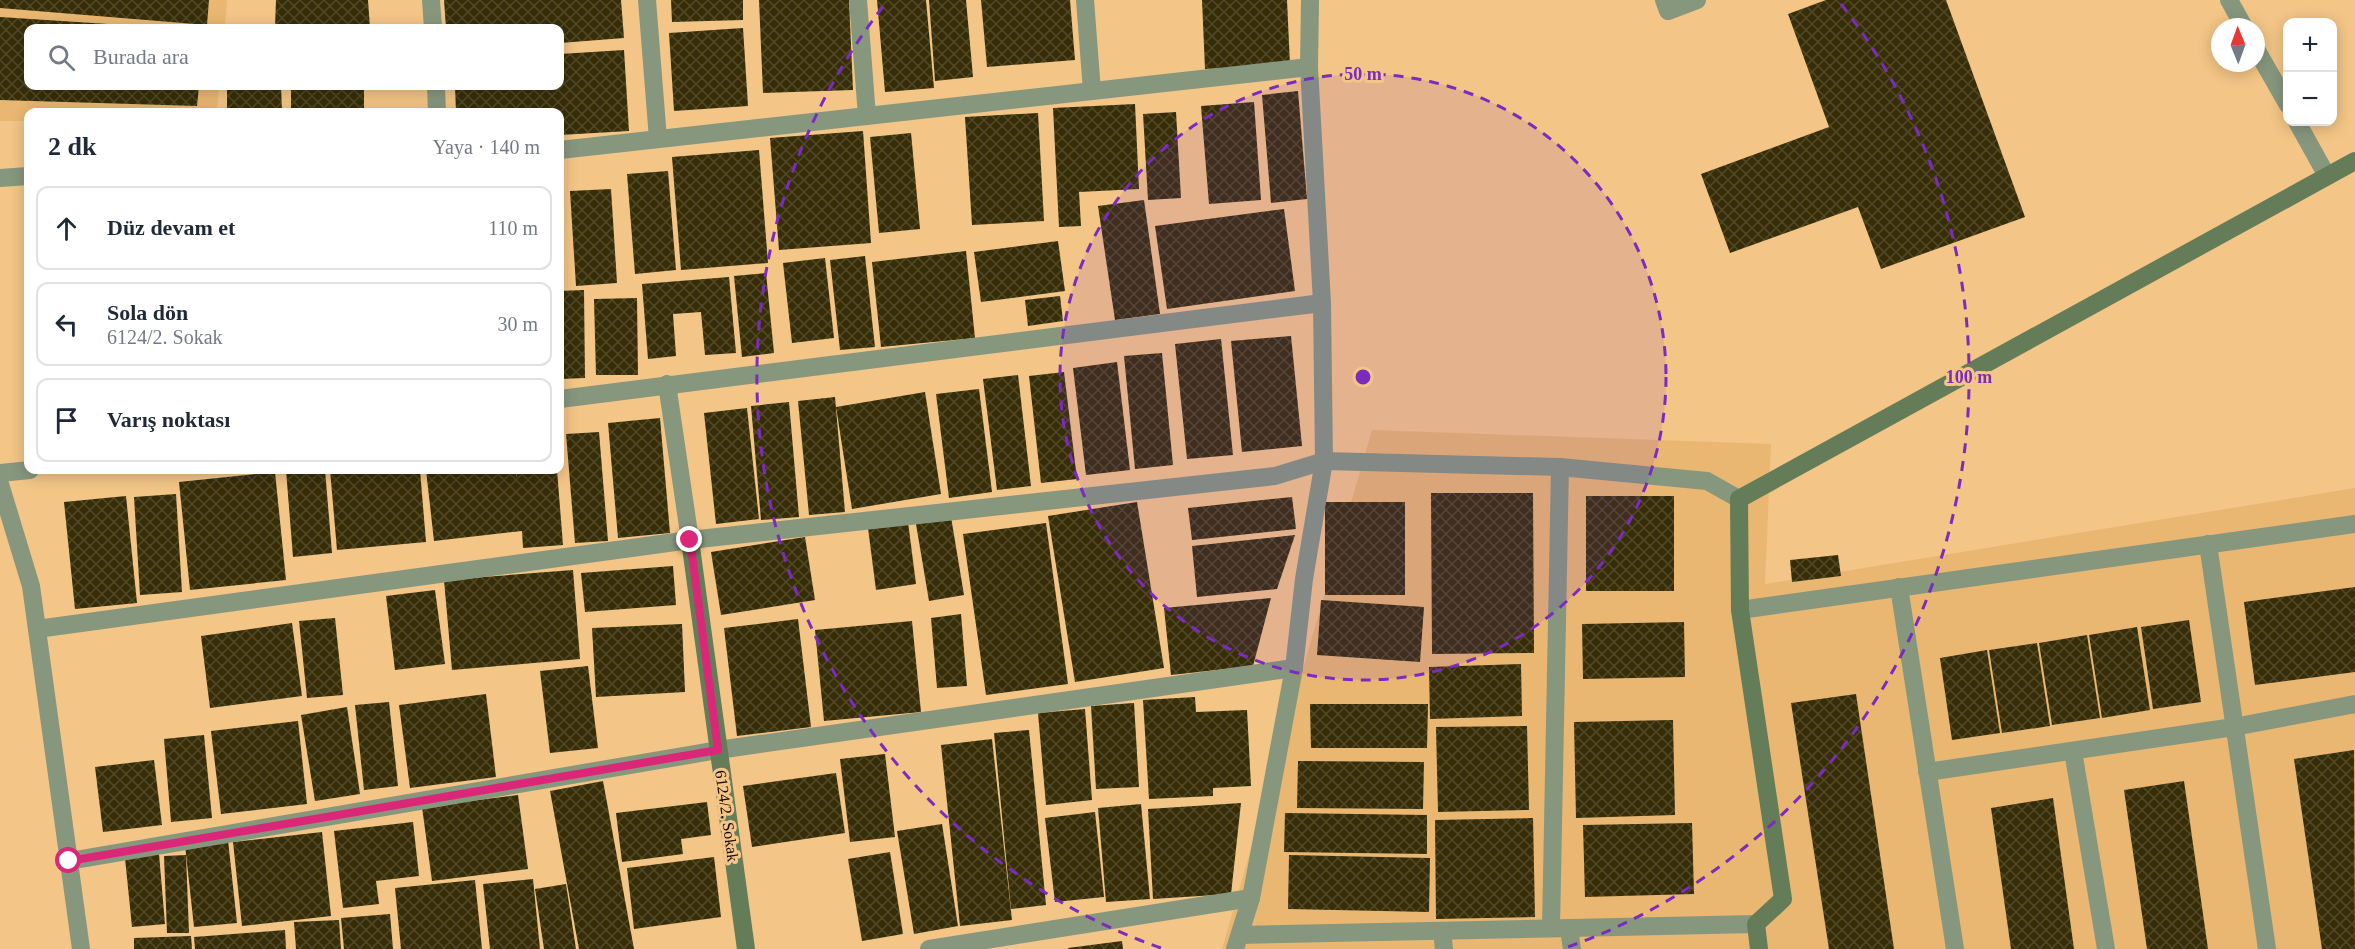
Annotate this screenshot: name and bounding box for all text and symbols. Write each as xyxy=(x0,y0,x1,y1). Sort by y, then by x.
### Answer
north arrow xyxy=(2211,18,2265,72)
map controls xyxy=(2283,18,2337,126)
button: + xyxy=(2283,18,2337,72)
search box xyxy=(24,24,564,90)
icon: search xyxy=(45,41,78,74)
text: Burada ara xyxy=(93,44,189,69)
text: 50 m xyxy=(1344,64,1382,84)
button: − xyxy=(2283,72,2337,126)
text: 2 dk xyxy=(48,132,96,161)
text: Yaya · 140 m xyxy=(433,136,540,158)
icon: ahead xyxy=(50,212,83,245)
text: Düz devam et xyxy=(107,215,235,240)
text: 110 m xyxy=(488,217,538,239)
text: Sola dön xyxy=(107,300,188,325)
icon: left xyxy=(50,308,83,341)
text: 30 m xyxy=(497,313,538,335)
text: 6124/2. Sokak xyxy=(107,326,223,348)
centre of rings xyxy=(1353,367,1373,387)
text: 100 m xyxy=(1946,367,1992,387)
icon: arrive xyxy=(50,404,83,437)
text: Varış noktası xyxy=(107,407,230,432)
route end xyxy=(676,526,702,552)
street label: 6124/2. Sokak xyxy=(712,769,742,863)
route start xyxy=(55,847,81,873)

